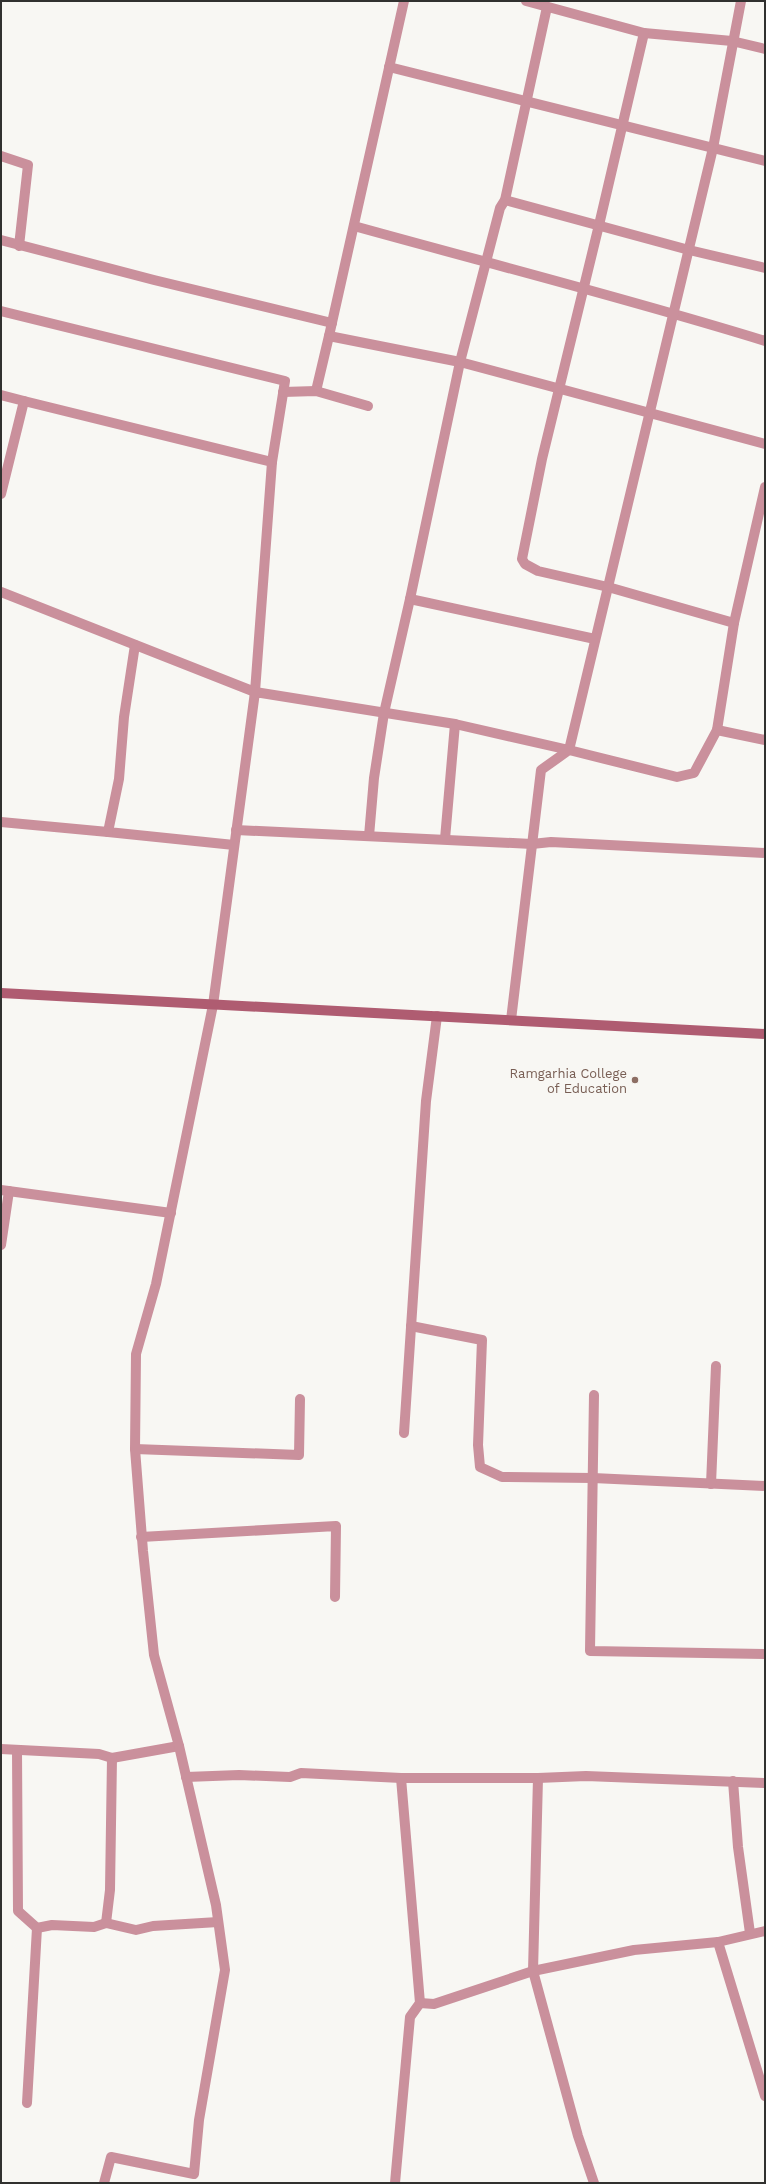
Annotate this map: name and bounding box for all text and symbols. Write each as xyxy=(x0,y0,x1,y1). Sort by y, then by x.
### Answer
place label: Ramgarhia College of Education xyxy=(509,1066,627,1096)
marker: Ramgarhia College of Education xyxy=(630,1075,640,1085)

